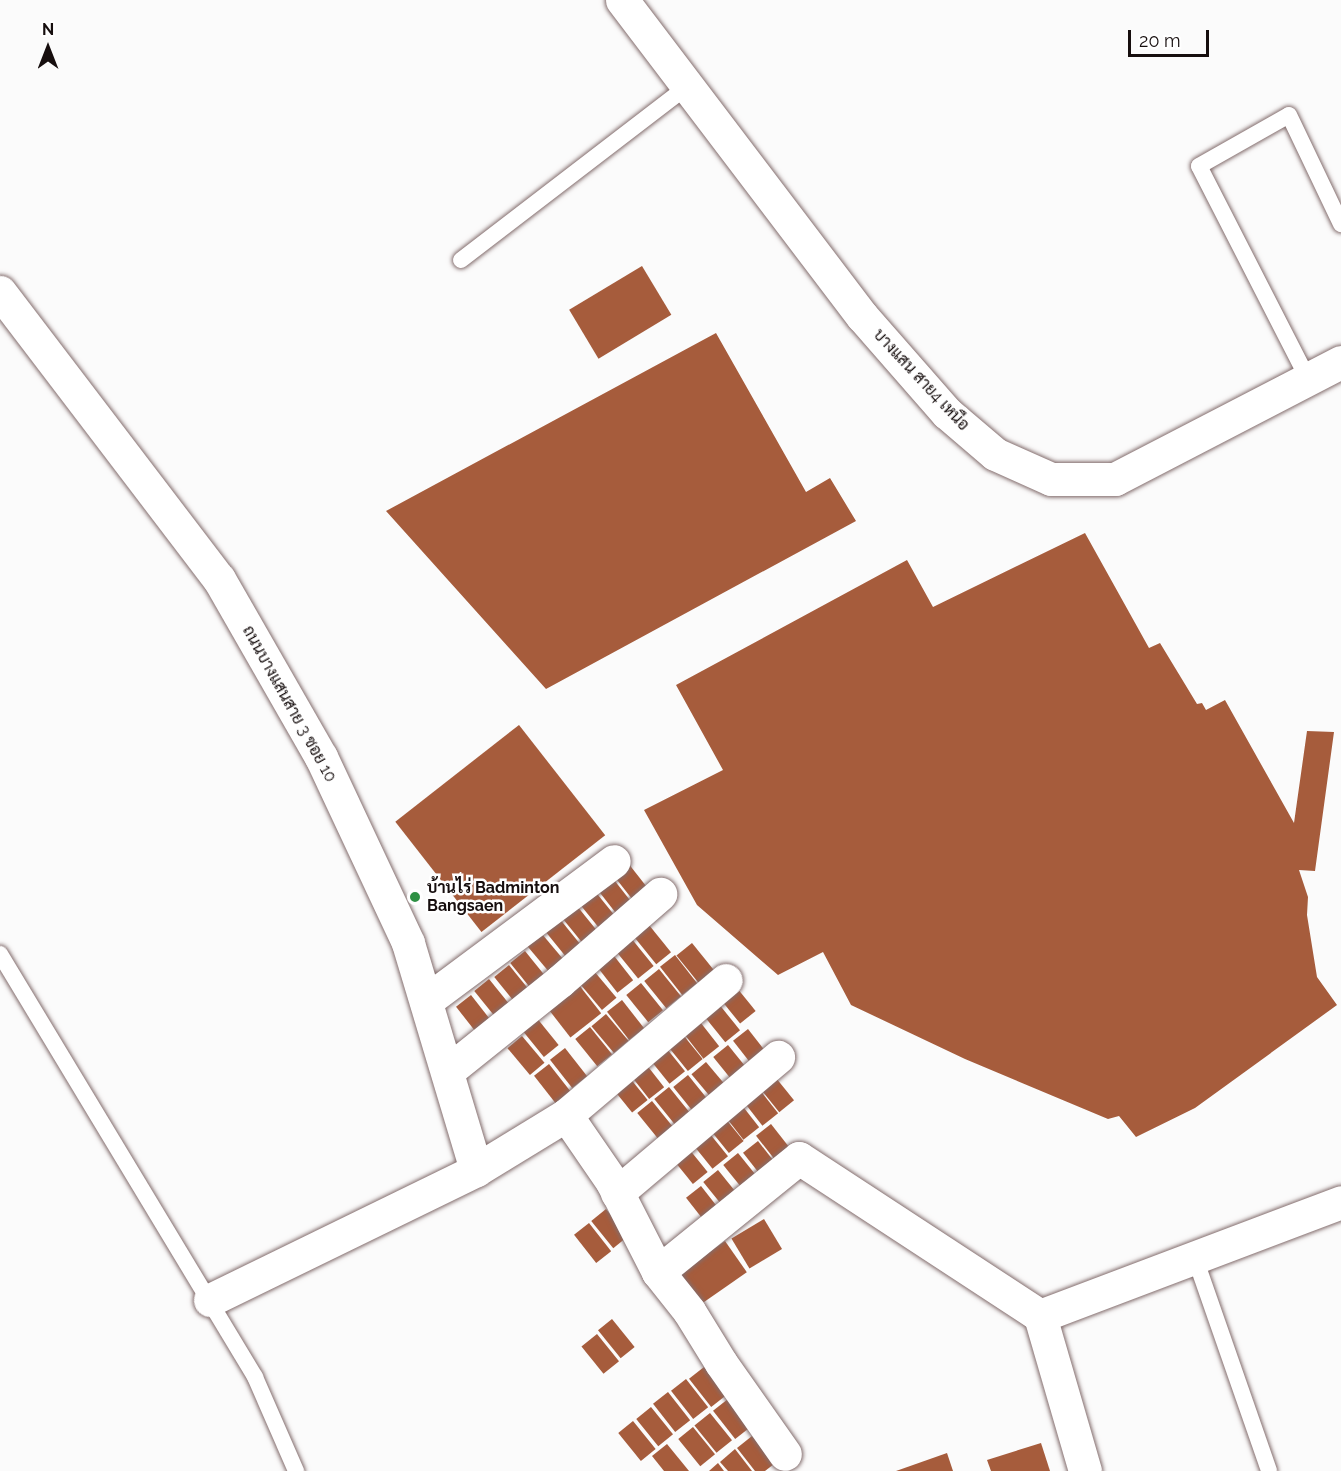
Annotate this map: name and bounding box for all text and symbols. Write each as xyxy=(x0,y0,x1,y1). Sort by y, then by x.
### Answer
north arrow xyxy=(18,18,78,78)
scale bar xyxy=(1131,18,1212,56)
text: N xyxy=(42,20,54,39)
text: 20 m xyxy=(1139,30,1181,51)
street label: บางแสน สาย4 เหนือ xyxy=(869,325,973,435)
street label: ถนนบางแสนสาย 3 ซอย 10 xyxy=(238,622,340,786)
place label: บ้านไร่ Badminton Bangsaen xyxy=(427,878,559,916)
marker: บ้านไร่ Badminton Bangsaen xyxy=(408,890,422,904)

